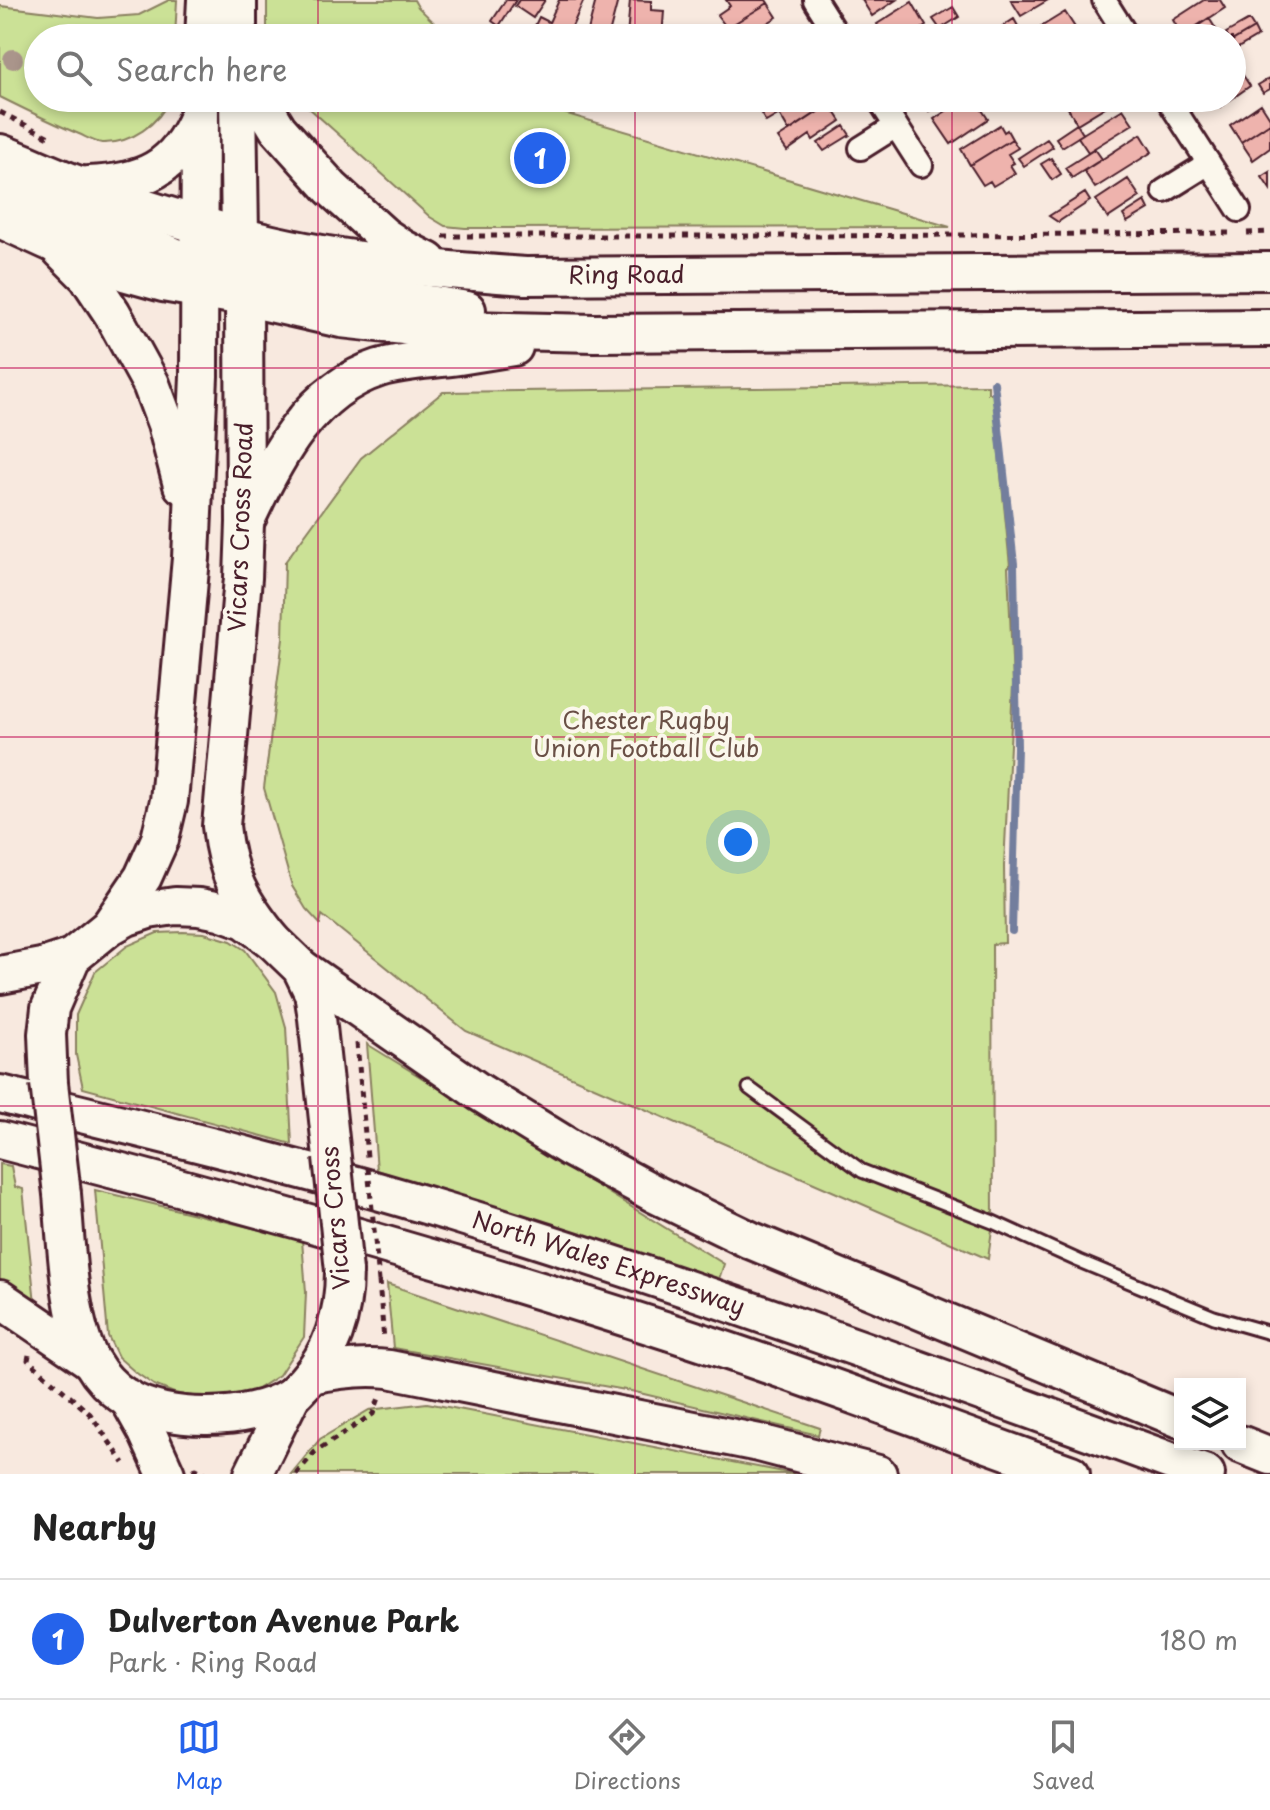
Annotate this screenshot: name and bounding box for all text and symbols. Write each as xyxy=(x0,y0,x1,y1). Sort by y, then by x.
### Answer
search box xyxy=(24,24,1246,112)
icon: search xyxy=(52,46,96,90)
text: Search here xyxy=(116,46,288,91)
pin: 1 xyxy=(514,128,566,188)
street label: Ring Road xyxy=(568,255,685,292)
street label: Vicars Cross Road xyxy=(217,421,261,632)
park label: Chester Rugby Union Football Club xyxy=(533,701,759,765)
your location xyxy=(718,822,758,862)
street label: Vicars Cross xyxy=(310,1145,358,1292)
street label: North Wales Expressway xyxy=(468,1200,750,1323)
map controls xyxy=(1174,1378,1246,1450)
button: layers xyxy=(1174,1378,1246,1450)
text: Nearby xyxy=(32,1500,157,1552)
text: Dulverton Avenue Park xyxy=(108,1597,459,1642)
text: 1 xyxy=(52,1620,64,1659)
text: 180 m xyxy=(1160,1620,1238,1659)
text: Park · Ring Road xyxy=(108,1642,317,1681)
tab: Map xyxy=(176,1715,223,1796)
tab: Directions xyxy=(574,1715,681,1796)
tab: Saved xyxy=(1032,1715,1094,1796)

